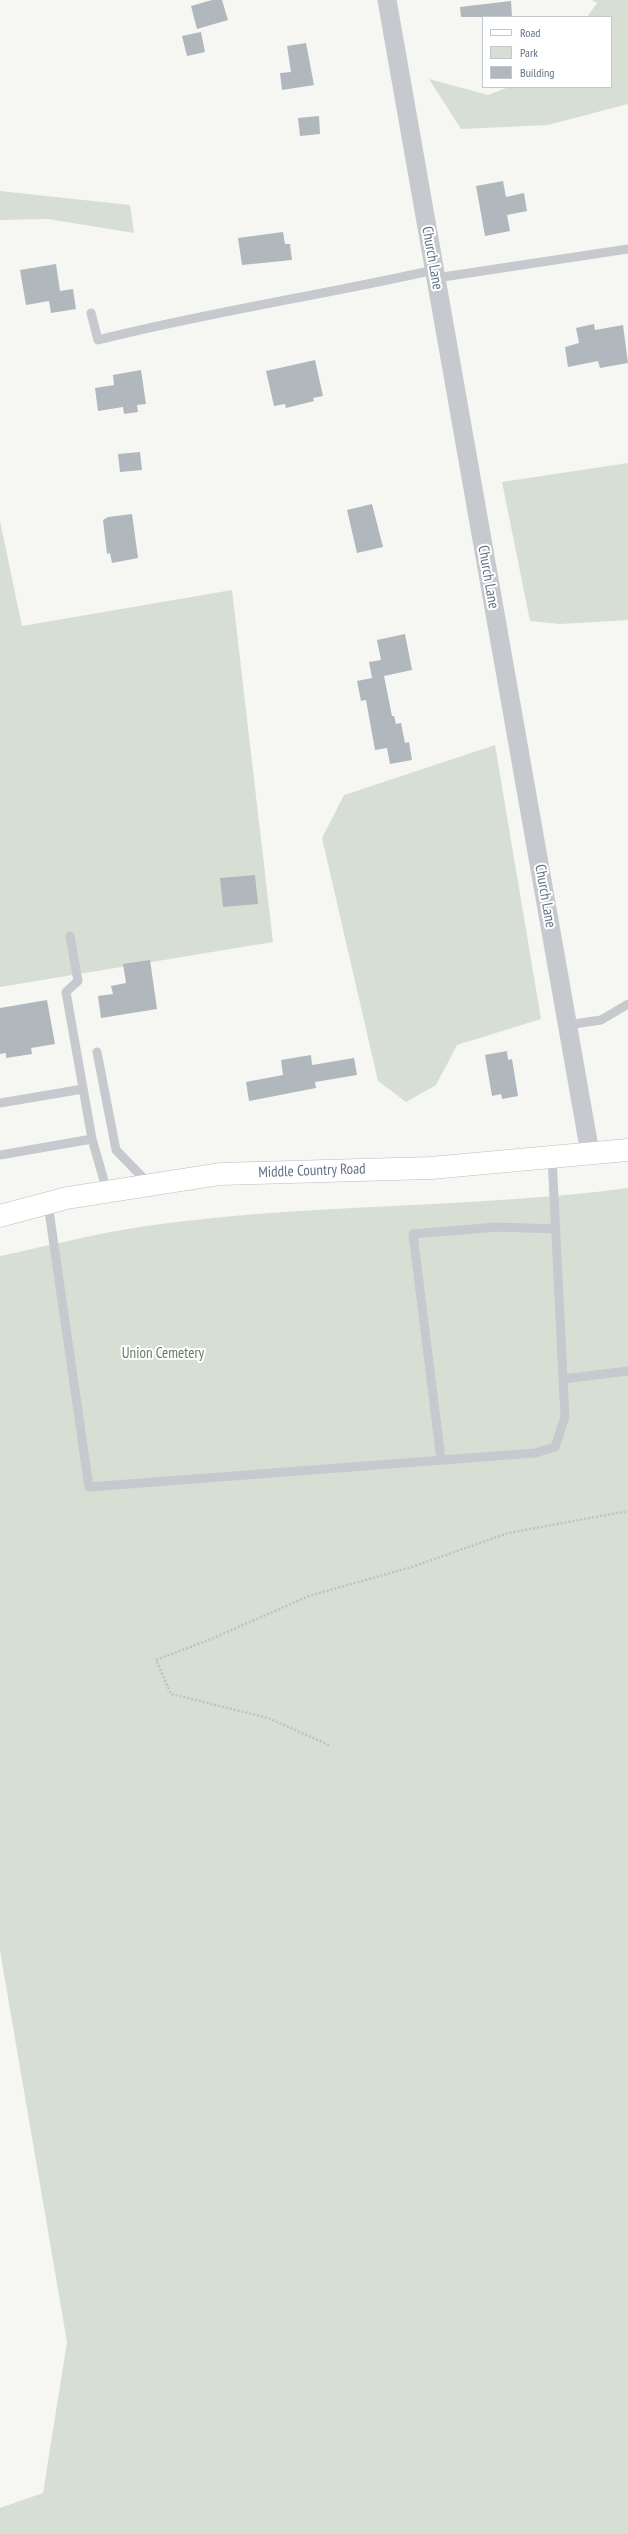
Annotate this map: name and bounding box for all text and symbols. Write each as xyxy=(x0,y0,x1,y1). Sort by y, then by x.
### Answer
legend xyxy=(482,16,612,88)
text: Road xyxy=(520,25,540,40)
text: Park xyxy=(520,45,538,60)
text: Building xyxy=(520,65,555,80)
street label: Church Lane xyxy=(418,225,446,291)
street label: Church Lane xyxy=(474,544,502,610)
street label: Church Lane xyxy=(531,863,559,929)
street label: Middle Country Road xyxy=(258,1160,366,1182)
park label: Union Cemetery xyxy=(122,1345,204,1363)

